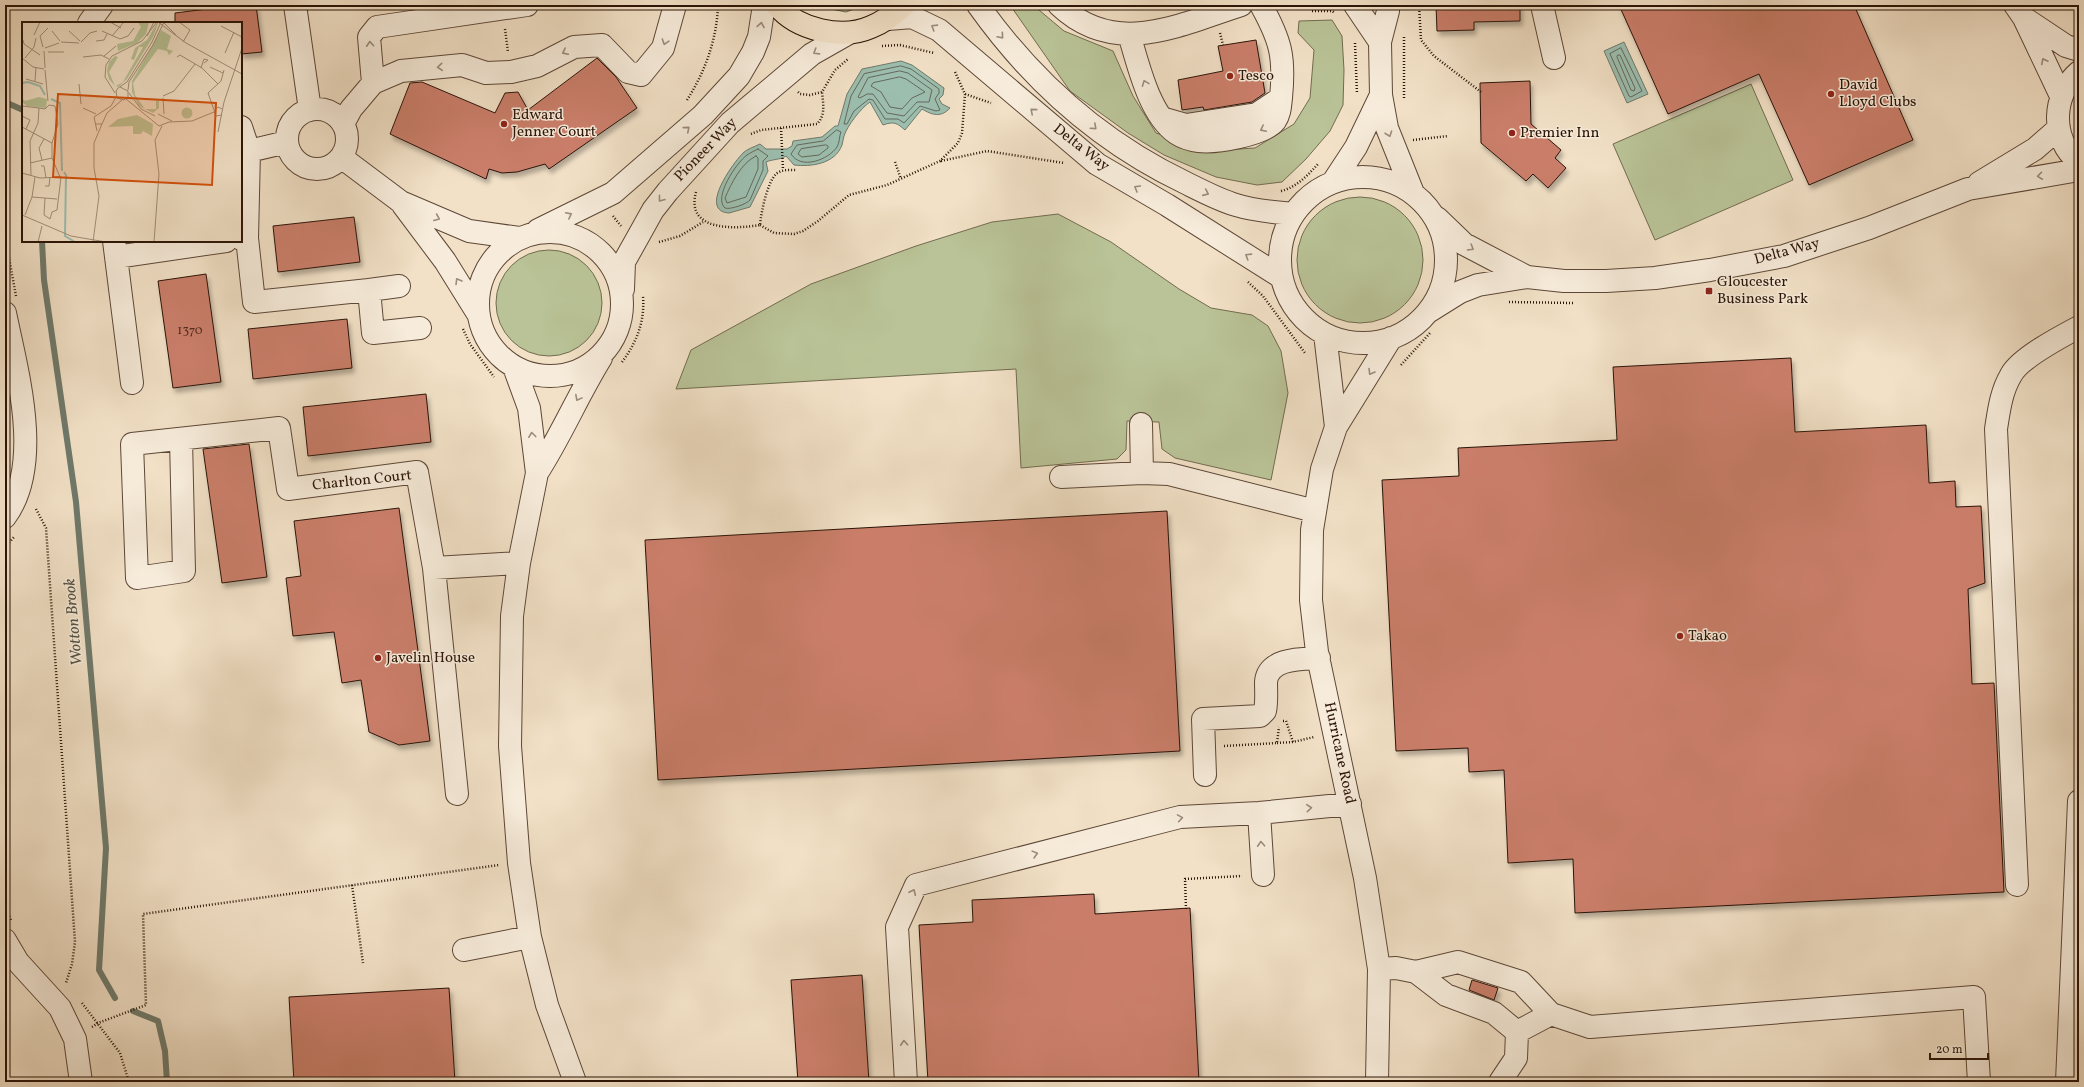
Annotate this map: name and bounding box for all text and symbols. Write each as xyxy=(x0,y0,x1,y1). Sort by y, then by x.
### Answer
inset map xyxy=(22,22,242,242)
one-way arrow xyxy=(756,22,765,28)
one-way arrow xyxy=(931,24,938,32)
one-way arrow xyxy=(997,32,1004,39)
one-way arrow xyxy=(661,39,670,46)
one-way arrow xyxy=(365,41,374,47)
one-way arrow xyxy=(562,47,569,54)
one-way arrow xyxy=(813,48,820,55)
one-way arrow xyxy=(2041,58,2049,66)
one-way arrow xyxy=(437,63,444,72)
place label: Tesco xyxy=(1238,66,1274,87)
marker: Tesco xyxy=(1225,71,1235,81)
place label: David Lloyd Clubs xyxy=(1839,75,1917,113)
one-way arrow xyxy=(1142,80,1150,88)
marker: David Lloyd Clubs xyxy=(1826,89,1836,99)
place label: Edward Jenner Court xyxy=(512,105,596,143)
one-way arrow xyxy=(1031,108,1038,115)
street label: Pioneer Way xyxy=(670,113,742,187)
marker: Edward Jenner Court xyxy=(499,119,509,129)
street label: Delta Way xyxy=(1048,119,1114,177)
one-way arrow xyxy=(1089,123,1097,130)
place label: Premier Inn xyxy=(1520,123,1600,144)
one-way arrow xyxy=(1260,124,1267,132)
one-way arrow xyxy=(682,126,690,133)
marker: Premier Inn xyxy=(1507,128,1517,138)
one-way arrow xyxy=(1384,130,1393,137)
one-way arrow xyxy=(2037,172,2044,180)
one-way arrow xyxy=(1134,185,1141,192)
one-way arrow xyxy=(1201,188,1209,196)
one-way arrow xyxy=(659,195,666,202)
one-way arrow xyxy=(564,212,572,220)
one-way arrow xyxy=(432,213,440,221)
street label: Delta Way xyxy=(1752,233,1822,271)
one-way arrow xyxy=(1467,244,1474,251)
one-way arrow xyxy=(1245,253,1252,261)
place label: Gloucester Business Park xyxy=(1717,272,1808,310)
one-way arrow xyxy=(455,278,462,285)
marker: Gloucester Business Park xyxy=(1704,286,1714,296)
house number: 1370 xyxy=(177,322,203,340)
one-way arrow xyxy=(1368,368,1375,375)
one-way arrow xyxy=(575,394,582,401)
one-way arrow xyxy=(528,432,537,438)
street label: Charlton Court xyxy=(311,465,413,497)
water label: Wotton Brook xyxy=(59,577,89,667)
place label: Takao xyxy=(1688,626,1727,647)
marker: Takao xyxy=(1675,631,1685,641)
place label: Javelin House xyxy=(386,648,475,669)
marker: Javelin House xyxy=(373,653,383,663)
street label: Hurricane Road xyxy=(1318,700,1360,806)
one-way arrow xyxy=(1306,804,1312,813)
one-way arrow xyxy=(1176,814,1183,822)
one-way arrow xyxy=(1257,841,1265,847)
one-way arrow xyxy=(1032,851,1038,859)
one-way arrow xyxy=(908,888,916,896)
scale bar xyxy=(1930,1035,1988,1061)
one-way arrow xyxy=(899,1040,908,1046)
text: 20 m xyxy=(1936,1042,1963,1058)

